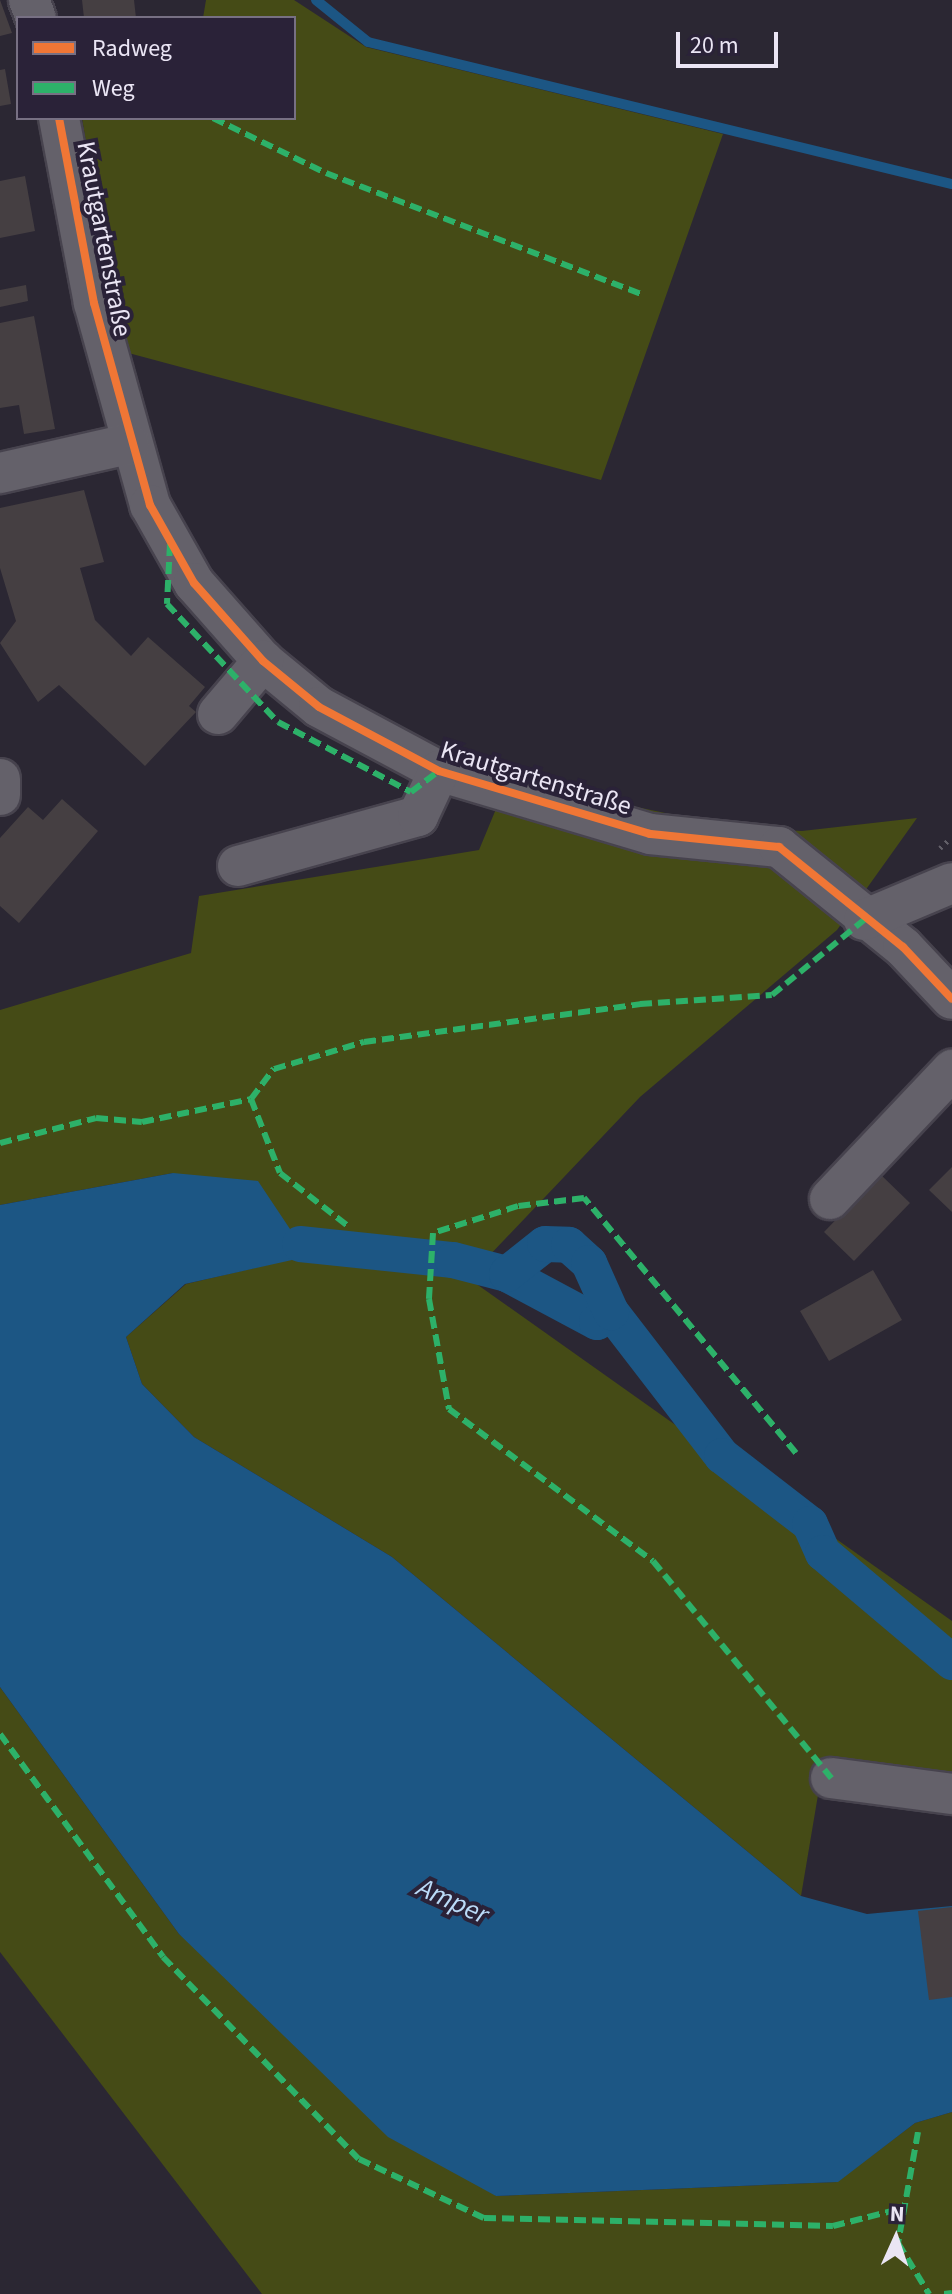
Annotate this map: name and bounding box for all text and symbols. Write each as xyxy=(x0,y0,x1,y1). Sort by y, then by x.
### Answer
legend xyxy=(16,16,296,120)
scale bar xyxy=(680,16,782,66)
text: 20 m xyxy=(690,28,739,63)
text: Radweg xyxy=(92,31,172,66)
text: Weg xyxy=(92,71,135,106)
street label: Krautgartenstraße xyxy=(70,139,138,339)
street label: Krautgartenstraße xyxy=(437,734,635,822)
water label: Amper xyxy=(412,1870,494,1932)
north arrow xyxy=(856,2198,936,2278)
text: N xyxy=(889,2198,905,2230)

